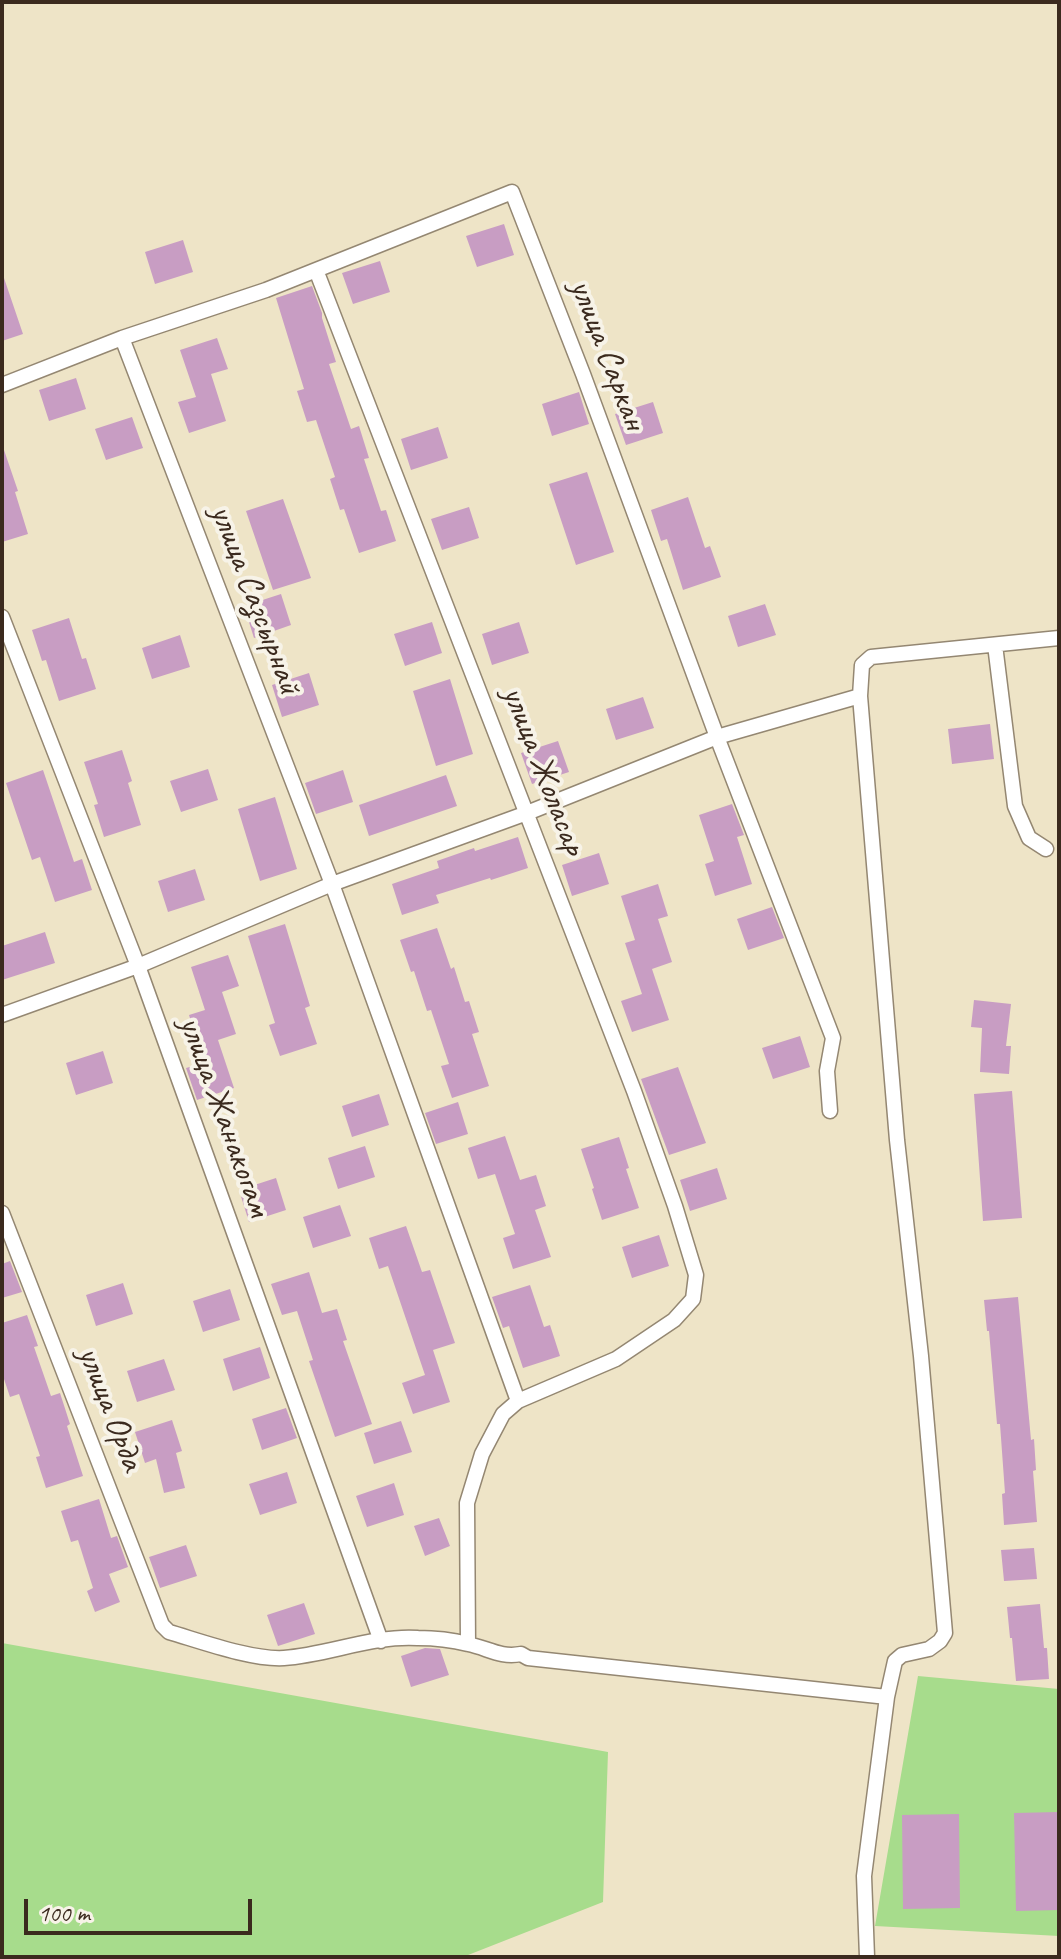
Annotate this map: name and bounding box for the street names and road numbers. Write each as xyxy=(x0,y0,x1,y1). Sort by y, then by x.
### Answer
street label: улица Саркан xyxy=(560,274,654,436)
street label: улица Сазсырнай xyxy=(200,500,310,700)
street label: улица Жоласар xyxy=(492,681,594,861)
street label: улица Жанакогам xyxy=(169,1011,279,1223)
street label: улица Орда xyxy=(68,1341,152,1477)

